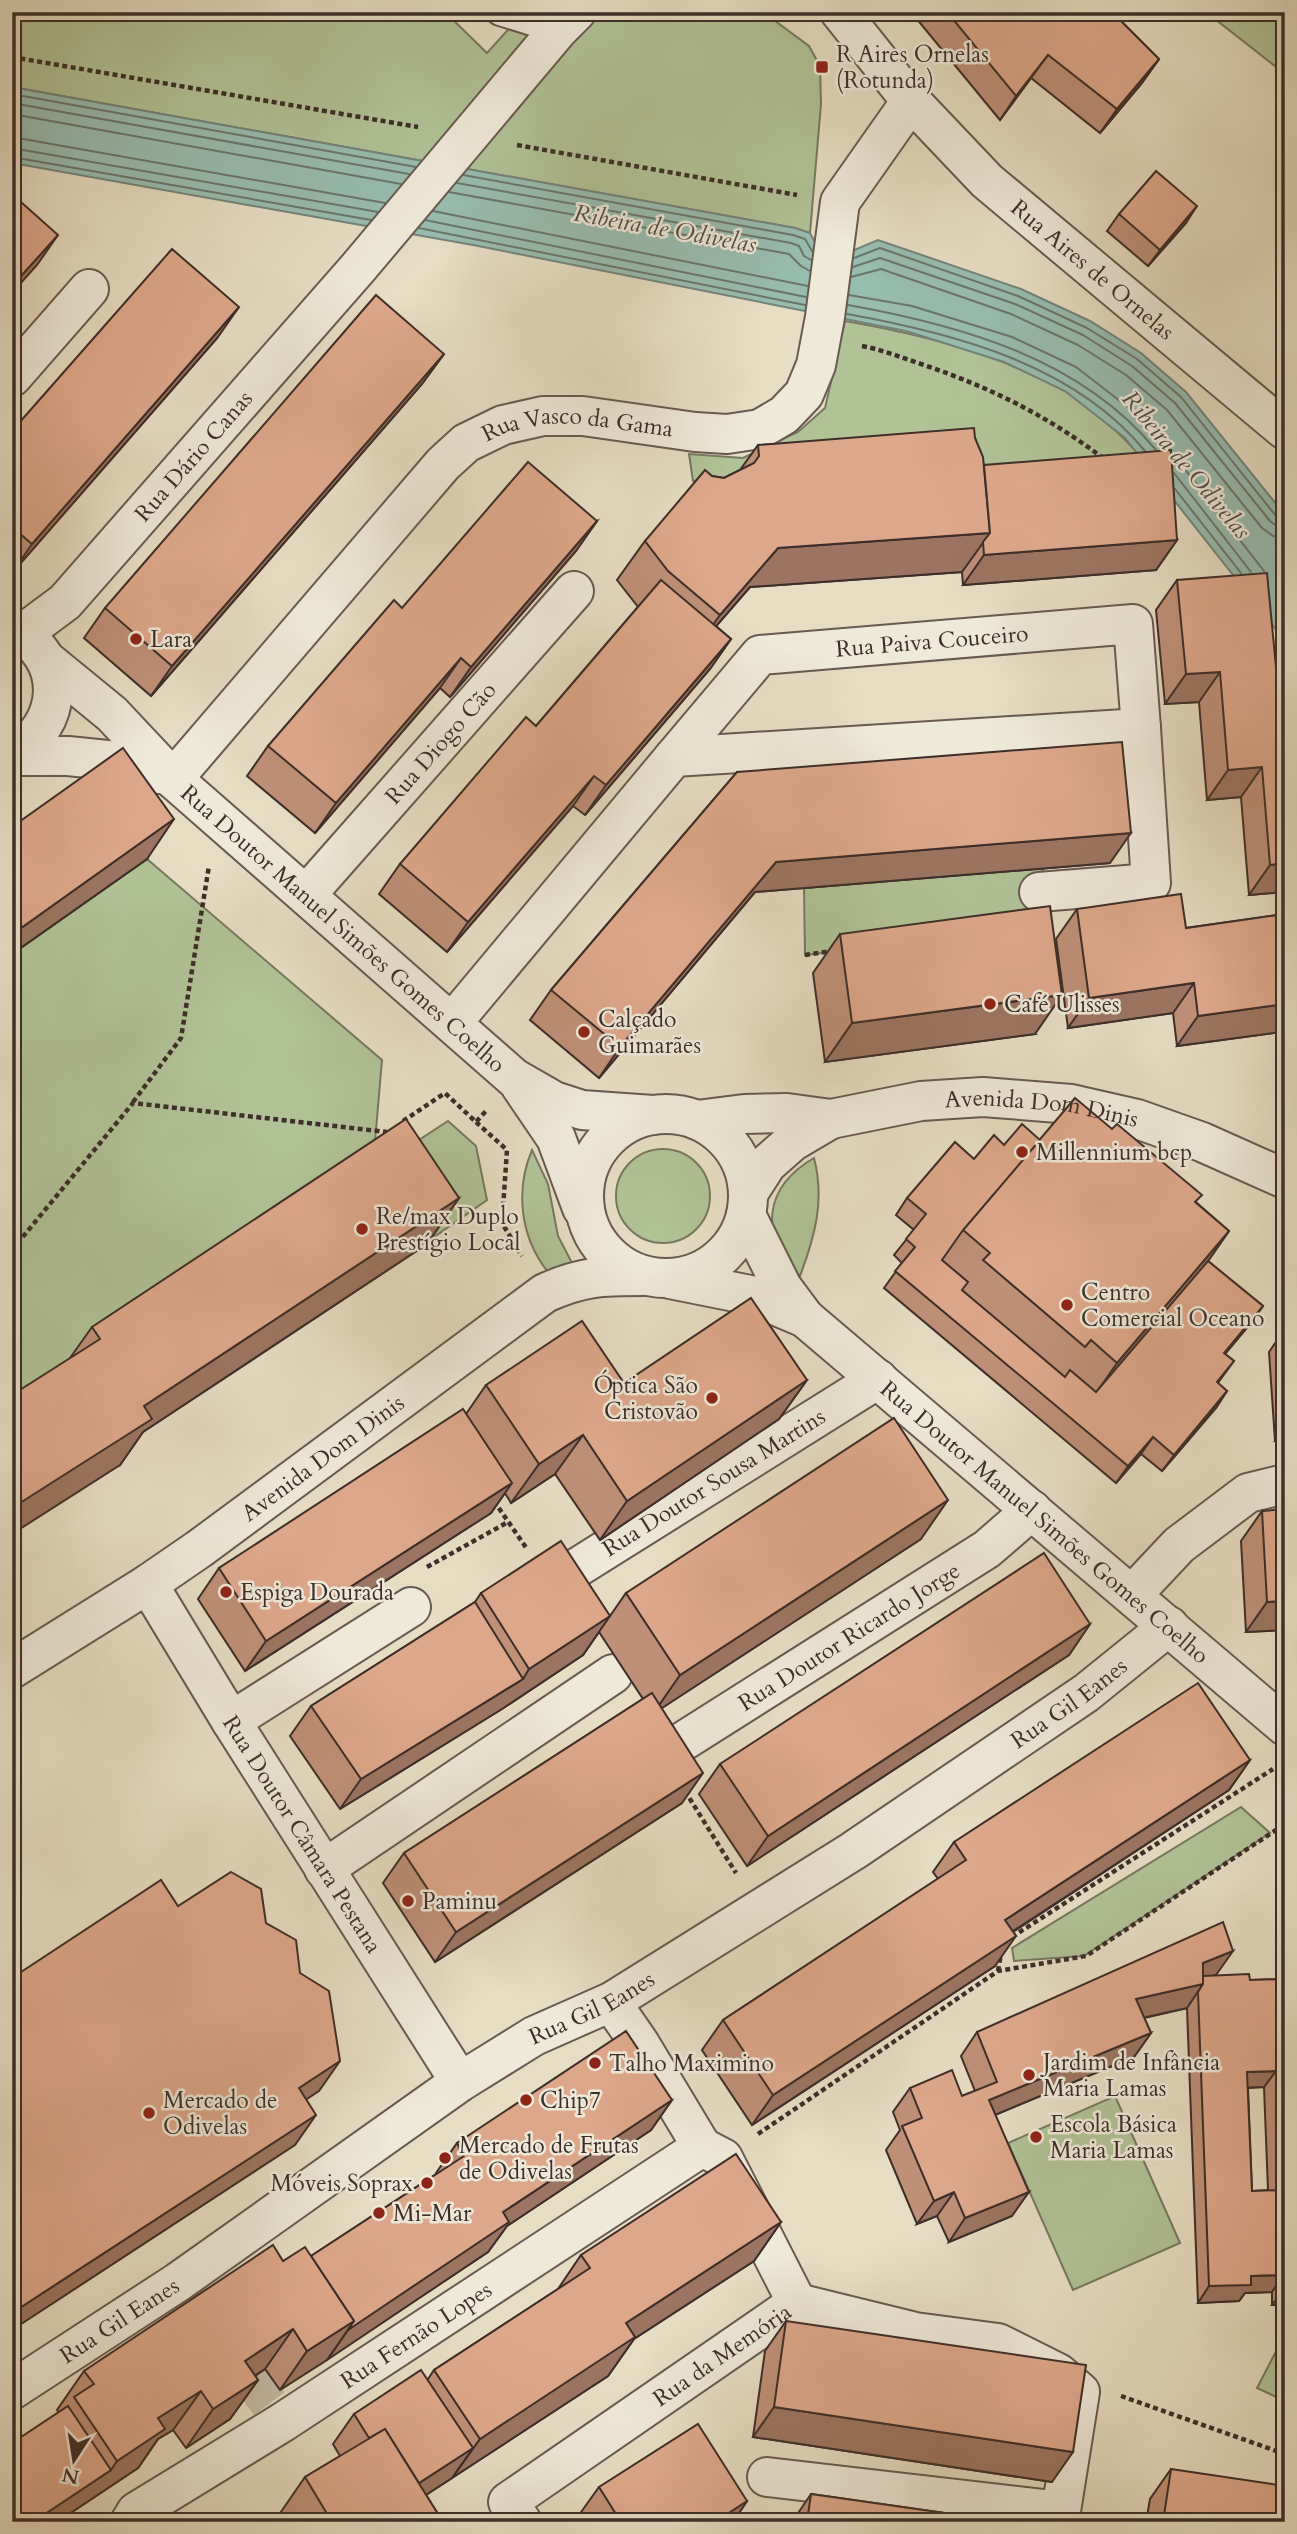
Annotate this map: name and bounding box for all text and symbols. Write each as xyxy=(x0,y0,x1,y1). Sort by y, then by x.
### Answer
place label: R Aires Ornelas (Rotunda) xyxy=(836,39,989,96)
marker: R Aires Ornelas (Rotunda) xyxy=(814,59,830,75)
street label: Rua Aires de Ornelas xyxy=(1004,192,1181,347)
water label: Ribeira de Odivelas xyxy=(571,197,759,261)
street label: Rua Dário Canas xyxy=(127,384,259,528)
water label: Ribeira de Odivelas xyxy=(1114,384,1258,546)
street label: Rua Vasco da Gama xyxy=(476,400,675,449)
street label: Rua Paiva Couceiro xyxy=(834,617,1030,664)
place label: Lara xyxy=(150,624,192,655)
marker: Lara xyxy=(128,631,144,647)
street label: Rua Diogo Cão xyxy=(378,675,503,811)
street label: Rua Doutor Manuel Simões Gomes Coelho xyxy=(174,777,512,1079)
place label: Café Ulisses xyxy=(1004,989,1120,1020)
marker: Café Ulisses xyxy=(982,996,998,1012)
place label: Calçado Guimarães xyxy=(598,1004,701,1061)
marker: Calçado Guimarães xyxy=(576,1024,592,1040)
street label: Avenida Dom Dinis xyxy=(944,1082,1142,1134)
place label: Millennium bcp xyxy=(1036,1137,1192,1168)
marker: Millennium bcp xyxy=(1014,1144,1030,1160)
place label: Re/max Duplo Prestígio Local xyxy=(376,1201,521,1258)
marker: Re/max Duplo Prestígio Local xyxy=(354,1221,370,1237)
place label: Centro Comercial Oceano xyxy=(1081,1277,1264,1334)
marker: Centro Comercial Oceano xyxy=(1059,1297,1075,1313)
place label: Óptica São Cristovão xyxy=(594,1369,698,1427)
street label: Rua Doutor Manuel Simões Gomes Coelho xyxy=(874,1373,1216,1671)
street label: Avenida Dom Dinis xyxy=(235,1387,410,1528)
marker: Óptica São Cristovão xyxy=(704,1390,720,1406)
street label: Rua Doutor Sousa Martins xyxy=(596,1400,831,1564)
street label: Rua Doutor Ricardo Jorge xyxy=(732,1555,966,1718)
place label: Espiga Dourada xyxy=(240,1577,394,1608)
marker: Espiga Dourada xyxy=(218,1584,234,1600)
street label: Rua Gil Eanes xyxy=(1004,1650,1134,1755)
street label: Rua Doutor Câmara Pestana xyxy=(216,1709,390,1959)
place label: Paminu xyxy=(422,1886,497,1917)
marker: Paminu xyxy=(400,1893,416,1909)
street label: Rua Gil Eanes xyxy=(524,1963,660,2052)
place label: Jardim de Infância Maria Lamas xyxy=(1040,2047,1220,2104)
place label: Talho Maximino xyxy=(609,2048,774,2079)
marker: Talho Maximino xyxy=(587,2055,603,2071)
marker: Jardim de Infância Maria Lamas xyxy=(1021,2067,1037,2083)
place label: Mercado de Odivelas xyxy=(163,2085,277,2142)
place label: Chip7 xyxy=(540,2085,601,2116)
marker: Chip7 xyxy=(518,2092,534,2108)
marker: Mercado de Odivelas xyxy=(141,2105,157,2121)
place label: Escola Básica Maria Lamas xyxy=(1050,2109,1177,2166)
marker: Escola Básica Maria Lamas xyxy=(1028,2129,1044,2145)
place label: Mercado de Frutas de Odivelas xyxy=(459,2130,639,2187)
marker: Mercado de Frutas de Odivelas xyxy=(437,2150,453,2166)
place label: Móveis Soprax xyxy=(271,2168,414,2199)
marker: Móveis Soprax xyxy=(419,2175,435,2191)
place label: Mi-Mar xyxy=(393,2198,472,2229)
marker: Mi-Mar xyxy=(371,2205,387,2221)
street label: Rua Gil Eanes xyxy=(53,2270,185,2370)
street label: Rua Fernão Lopes xyxy=(334,2274,498,2396)
street label: Rua da Memória xyxy=(646,2296,797,2413)
north arrow xyxy=(38,2426,108,2496)
text: N xyxy=(59,2461,81,2490)

